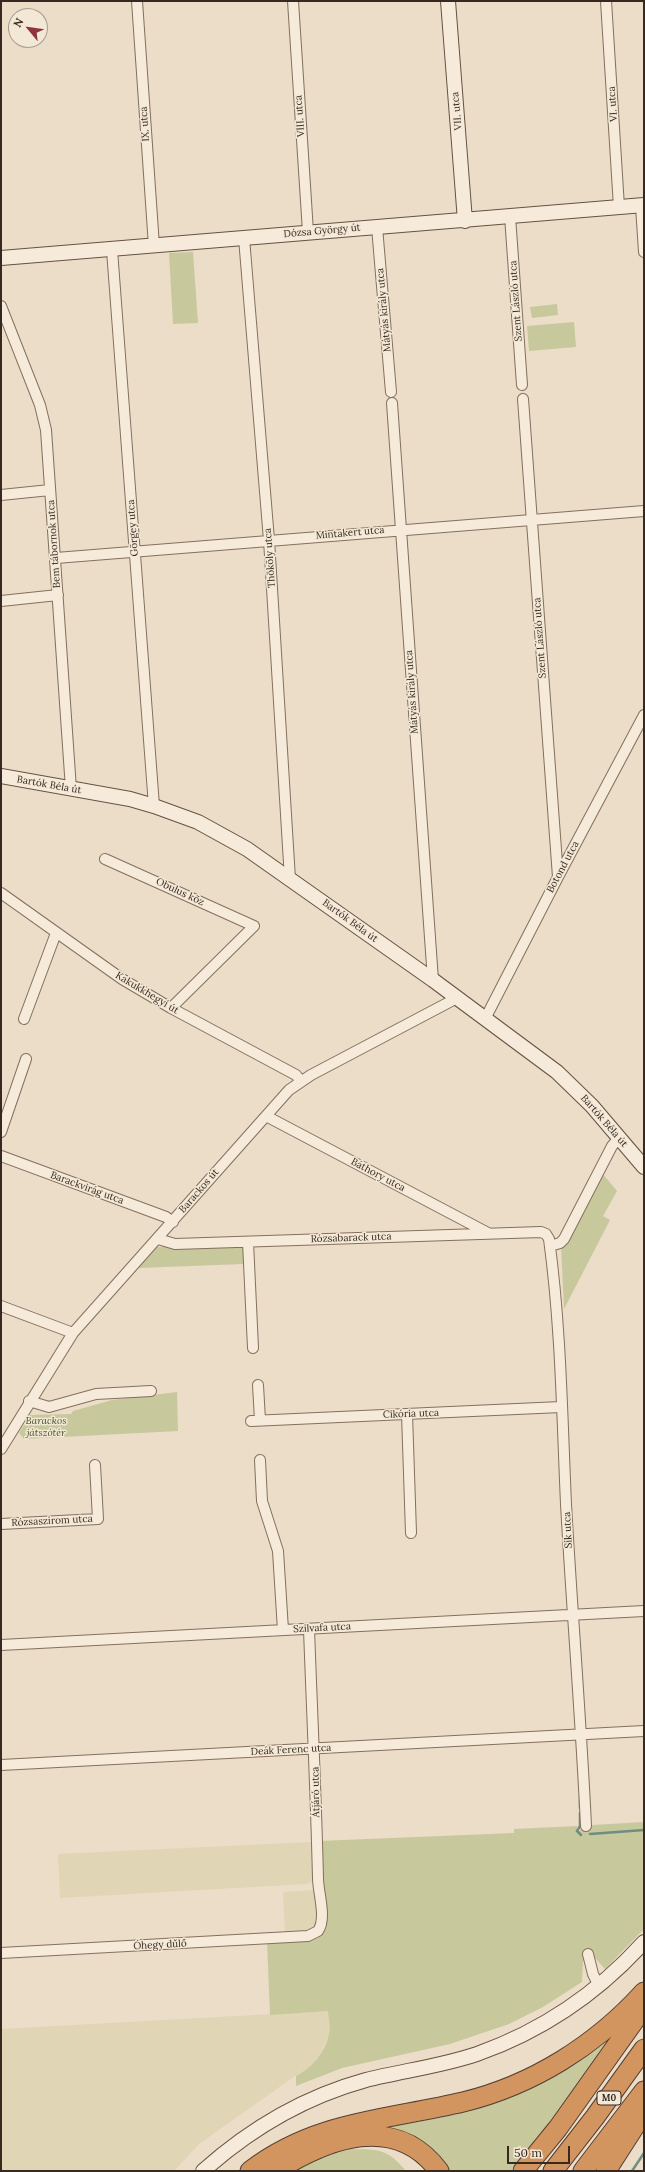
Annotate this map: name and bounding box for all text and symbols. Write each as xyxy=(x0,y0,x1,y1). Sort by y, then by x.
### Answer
north arrow xyxy=(8,8,48,48)
text: N xyxy=(10,16,27,30)
street label: VI. utca xyxy=(606,86,620,122)
street label: VII. utca xyxy=(449,91,465,131)
street label: VIII. utca xyxy=(293,95,307,137)
street label: IX. utca xyxy=(138,106,152,142)
street label: Dózsa György út xyxy=(283,222,361,240)
street label: Szent László utca xyxy=(507,260,525,342)
street label: Mátyás király utca xyxy=(374,267,394,353)
street label: Bem tábornok utca xyxy=(45,499,63,589)
street label: Görgey utca xyxy=(125,499,141,557)
street label: Mintakert utca xyxy=(315,524,385,542)
street label: Thököly utca xyxy=(262,528,278,588)
street label: Szent László utca xyxy=(531,597,549,679)
street label: Mátyás király utca xyxy=(403,650,421,734)
street label: Bartók Béla út xyxy=(16,773,82,797)
street label: Botond utca xyxy=(544,839,582,895)
street label: Obulus köz xyxy=(154,876,206,908)
street label: Bartók Béla út xyxy=(320,897,380,945)
street label: Kakukkhegyi út xyxy=(113,969,181,1017)
street label: Bartók Béla út xyxy=(578,1092,630,1150)
street label: Báthory utca xyxy=(349,1156,407,1194)
street label: Barackos út xyxy=(177,1167,221,1215)
street label: Barackvirág utca xyxy=(49,1169,125,1207)
street label: Rózsabarack utca xyxy=(310,1231,392,1245)
street label: Cikória utca xyxy=(383,1407,439,1421)
park label: Barackos játszótér xyxy=(26,1415,66,1438)
street label: Sík utca xyxy=(561,1511,575,1549)
street label: Rózsaszirom utca xyxy=(11,1513,93,1529)
street label: Szilvafa utca xyxy=(293,1620,351,1636)
street label: Deák Ferenc utca xyxy=(250,1742,332,1758)
street label: Átjáró utca xyxy=(310,1766,322,1818)
street label: Óhegy dűlő xyxy=(133,1938,187,1952)
road number: M0 xyxy=(597,2091,621,2105)
scale bar xyxy=(509,2138,572,2164)
text: 50 m xyxy=(514,2145,542,2160)

